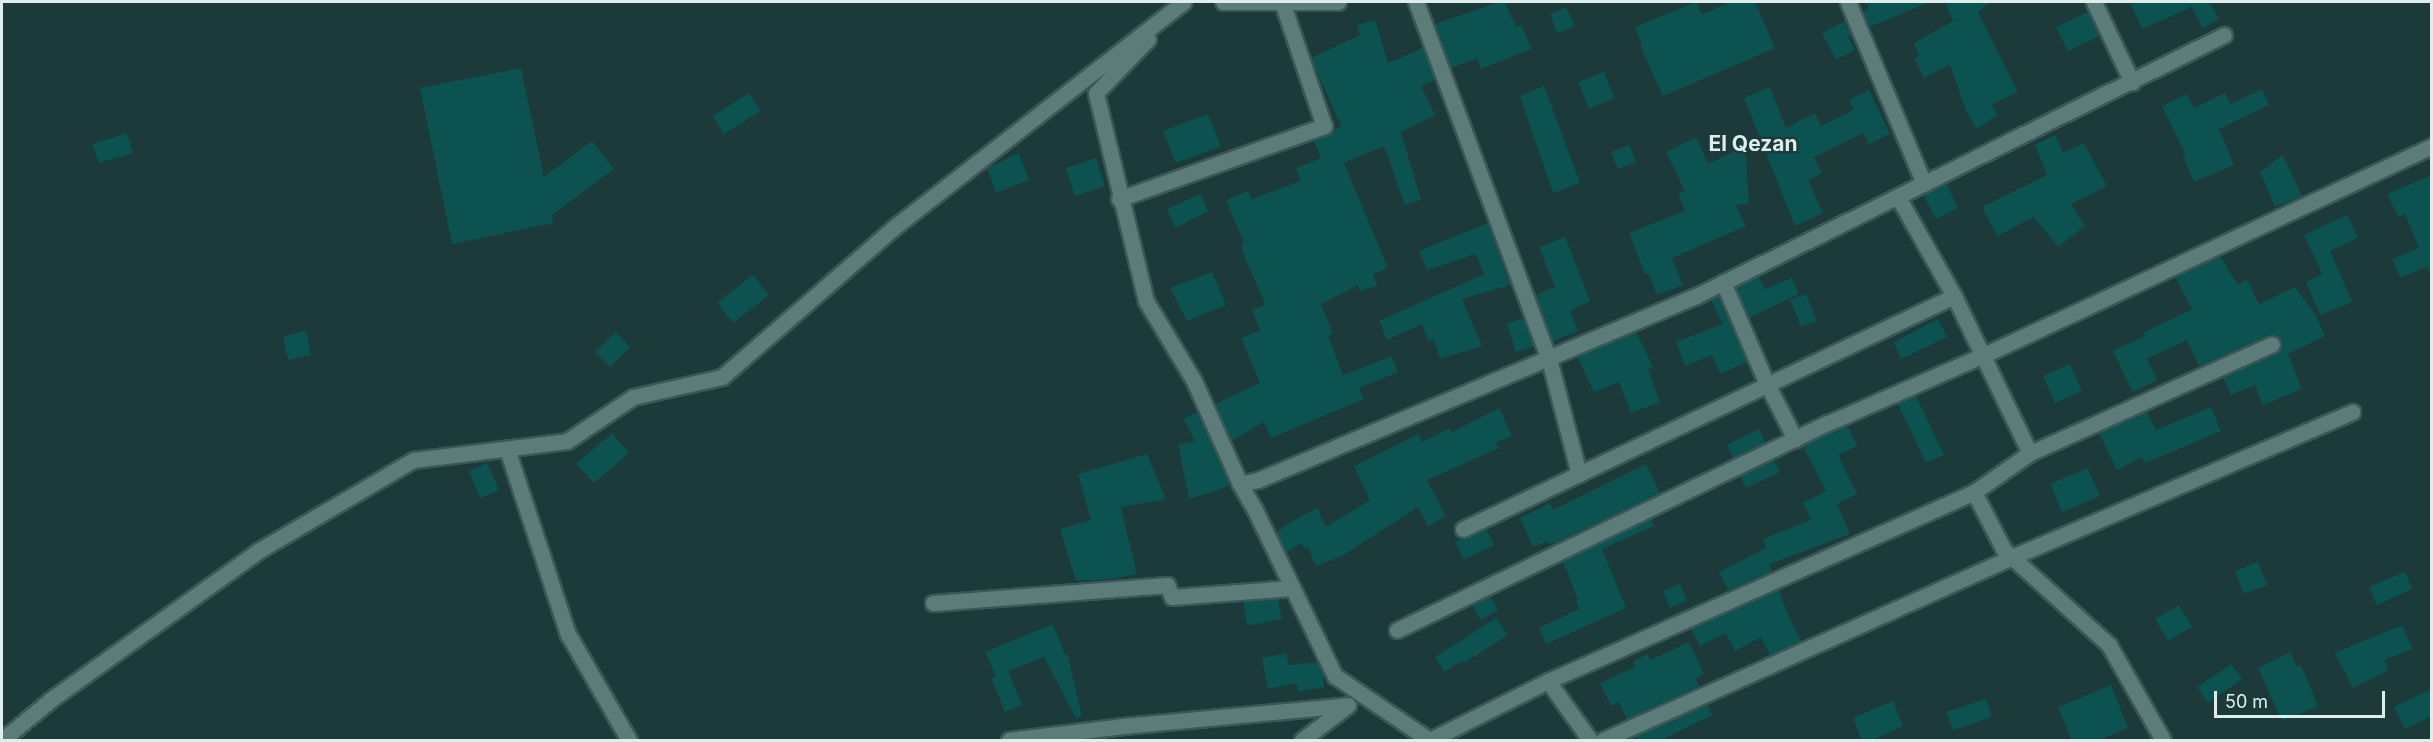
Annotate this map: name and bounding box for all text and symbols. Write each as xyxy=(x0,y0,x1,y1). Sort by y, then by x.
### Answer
district label: El Qezan xyxy=(1708,131,1798,157)
scale bar xyxy=(2217,679,2388,717)
text: 50 m xyxy=(2225,691,2268,712)

